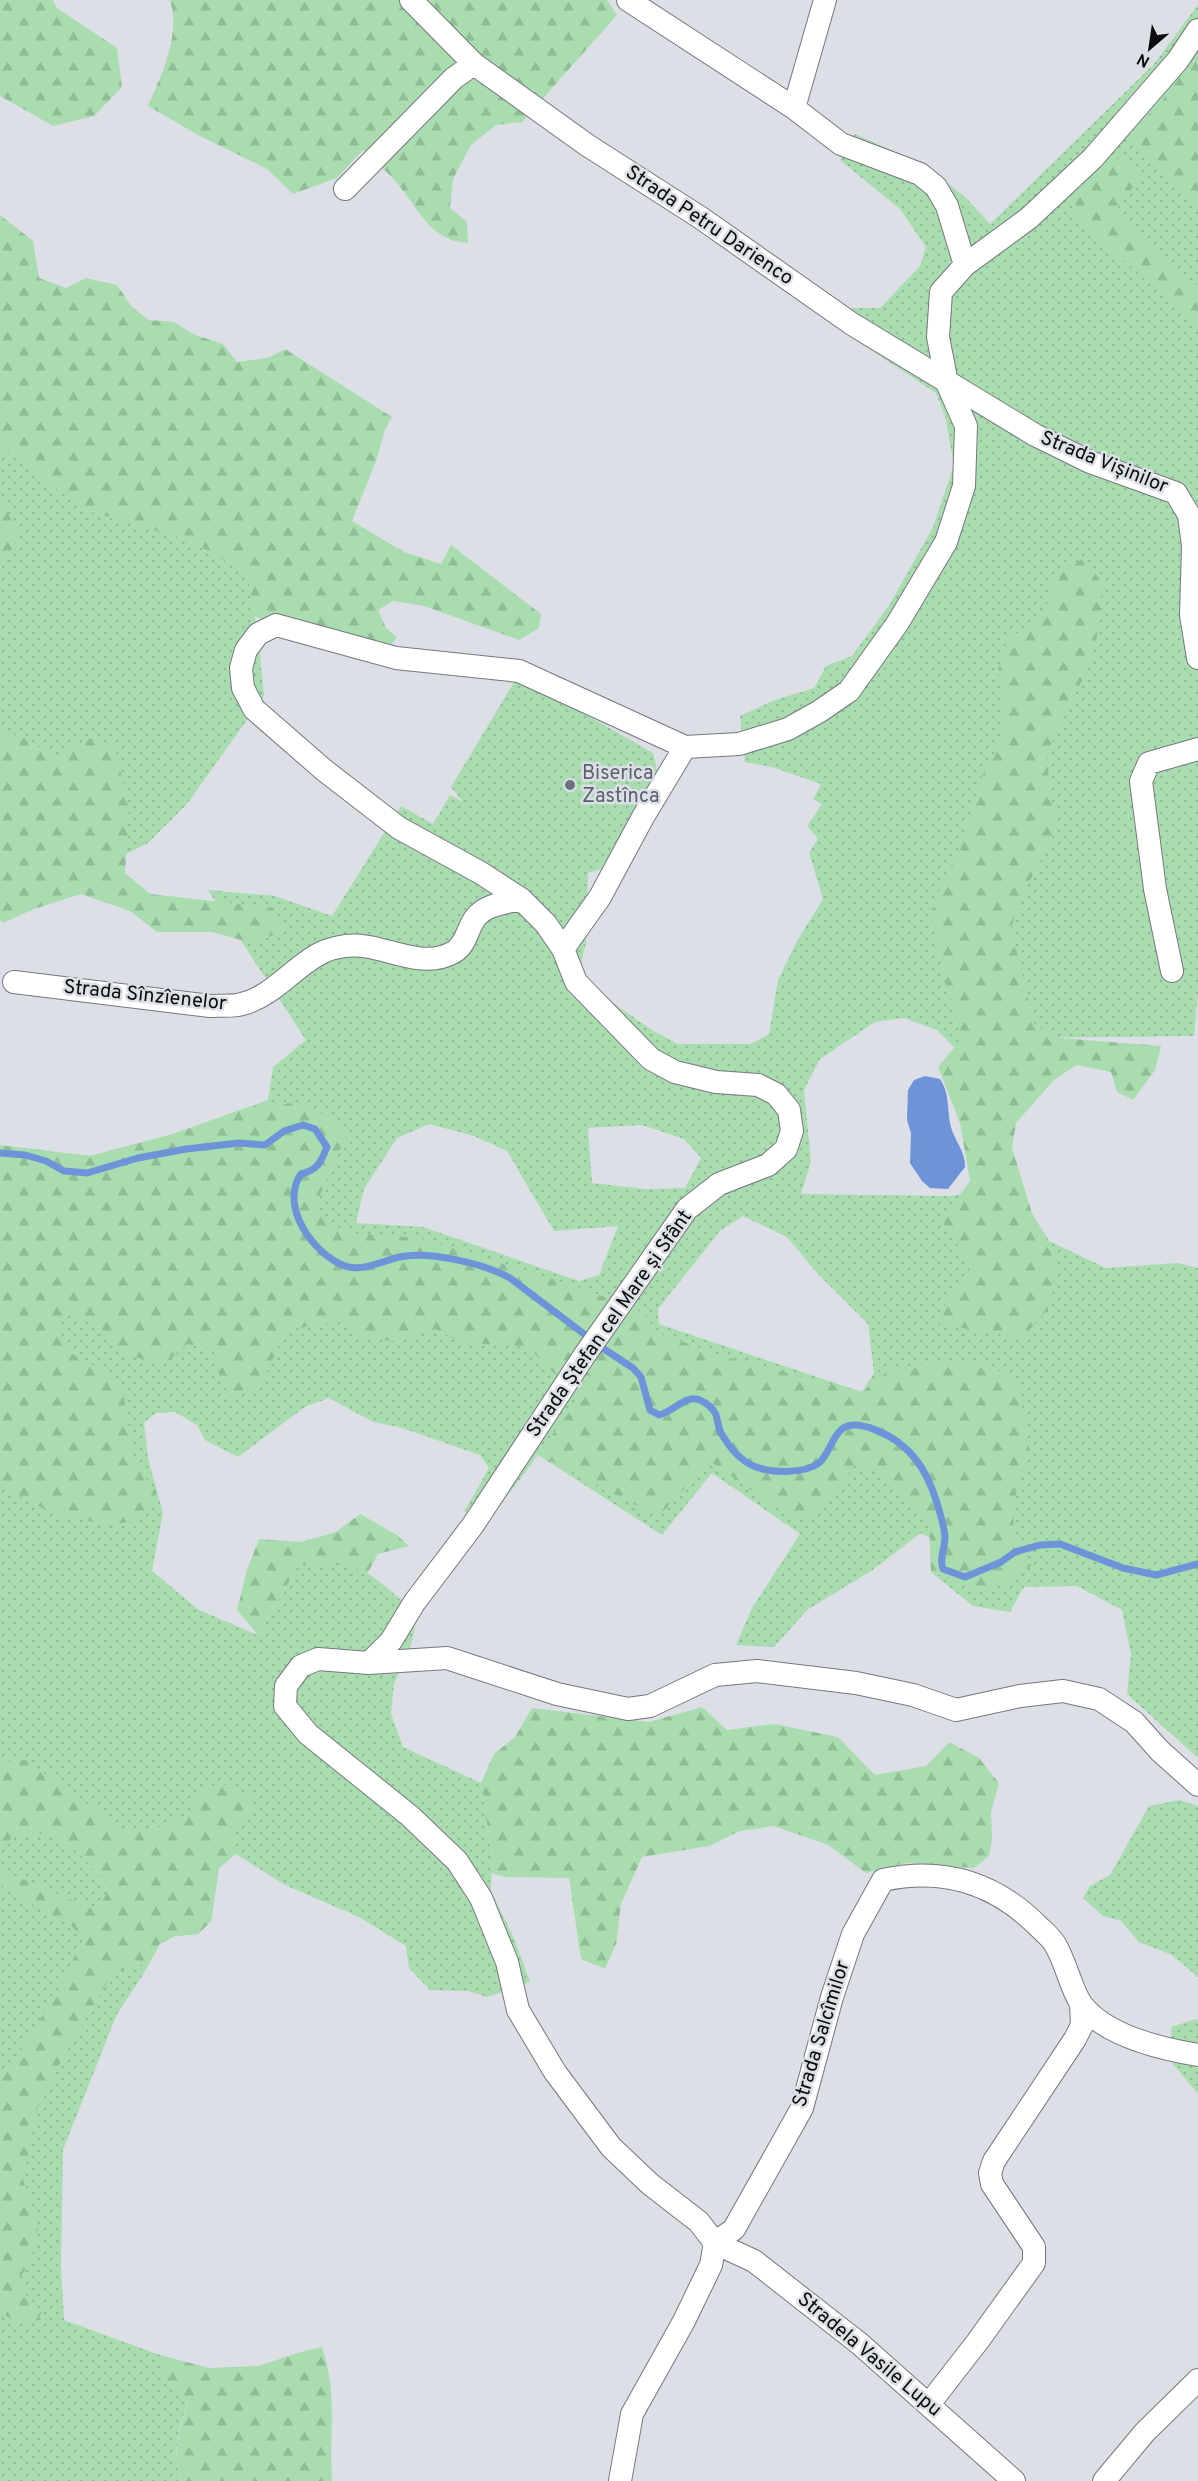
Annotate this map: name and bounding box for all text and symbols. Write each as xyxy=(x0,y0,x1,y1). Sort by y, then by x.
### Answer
north arrow xyxy=(1120,18,1180,78)
text: N xyxy=(1134,48,1154,71)
street label: Strada Petru Darienco xyxy=(620,160,798,292)
street label: Strada Vișinilor xyxy=(1036,426,1172,500)
place label: Biserica Zastînca xyxy=(582,761,659,810)
marker: Biserica Zastînca xyxy=(563,778,577,792)
street label: Strada Sînzîenelor xyxy=(62,974,228,1018)
street label: Strada Ștefan cel Mare și Sfânt xyxy=(521,1205,699,1443)
street label: Strada Salcîmilor xyxy=(787,1957,857,2111)
street label: Stradela Vasile Lupu xyxy=(791,2287,947,2423)

